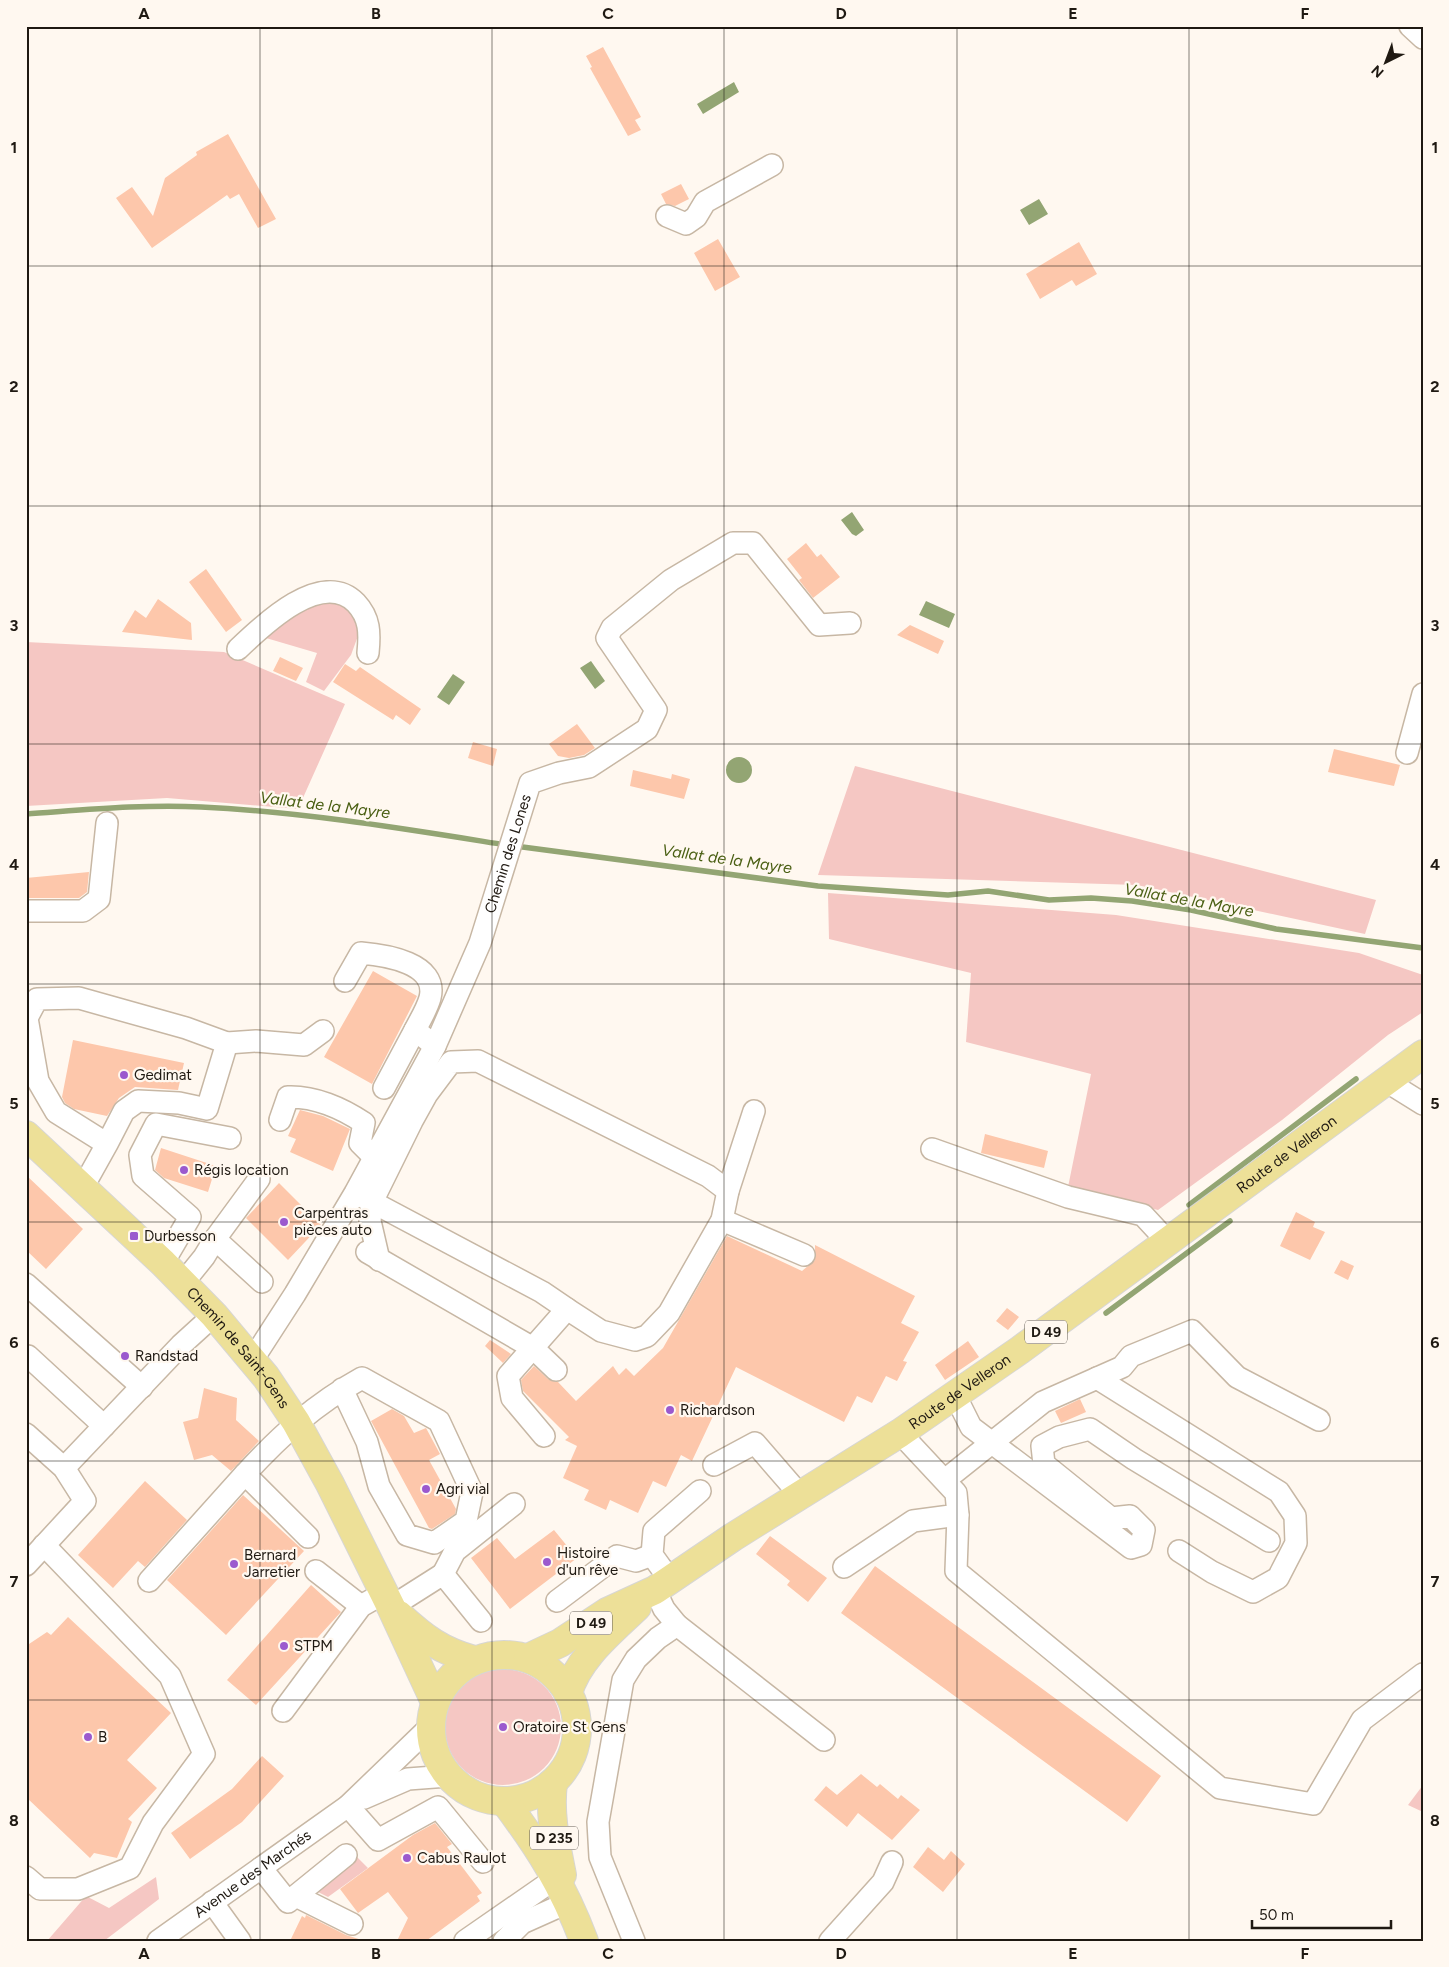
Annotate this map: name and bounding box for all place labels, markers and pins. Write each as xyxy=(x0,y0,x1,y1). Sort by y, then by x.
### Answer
place label: Gedimat xyxy=(134,1066,192,1084)
marker: Gedimat xyxy=(118,1069,130,1081)
place label: Régis location xyxy=(194,1161,289,1179)
marker: Régis location xyxy=(178,1164,190,1176)
place label: Carpentras pièces auto xyxy=(294,1204,372,1239)
marker: Carpentras pièces auto xyxy=(278,1216,290,1228)
place label: Durbesson xyxy=(144,1227,216,1245)
marker: Durbesson xyxy=(128,1230,140,1242)
place label: Randstad xyxy=(135,1347,198,1365)
marker: Randstad xyxy=(119,1350,131,1362)
place label: Richardson xyxy=(680,1401,755,1419)
marker: Richardson xyxy=(664,1404,676,1416)
place label: Agri vial xyxy=(436,1480,489,1498)
marker: Agri vial xyxy=(420,1483,432,1495)
place label: Histoire d'un rêve xyxy=(557,1544,618,1579)
place label: Bernard Jarretier xyxy=(244,1546,300,1581)
marker: Histoire d'un rêve xyxy=(541,1556,553,1568)
marker: Bernard Jarretier xyxy=(228,1558,240,1570)
place label: STPM xyxy=(294,1637,333,1655)
marker: STPM xyxy=(278,1640,290,1652)
place label: Oratoire St Gens xyxy=(513,1718,626,1736)
marker: Oratoire St Gens xyxy=(497,1721,509,1733)
place label: B xyxy=(98,1728,107,1746)
marker: B xyxy=(82,1731,94,1743)
place label: Cabus Raulot xyxy=(417,1849,507,1867)
marker: Cabus Raulot xyxy=(401,1852,413,1864)

